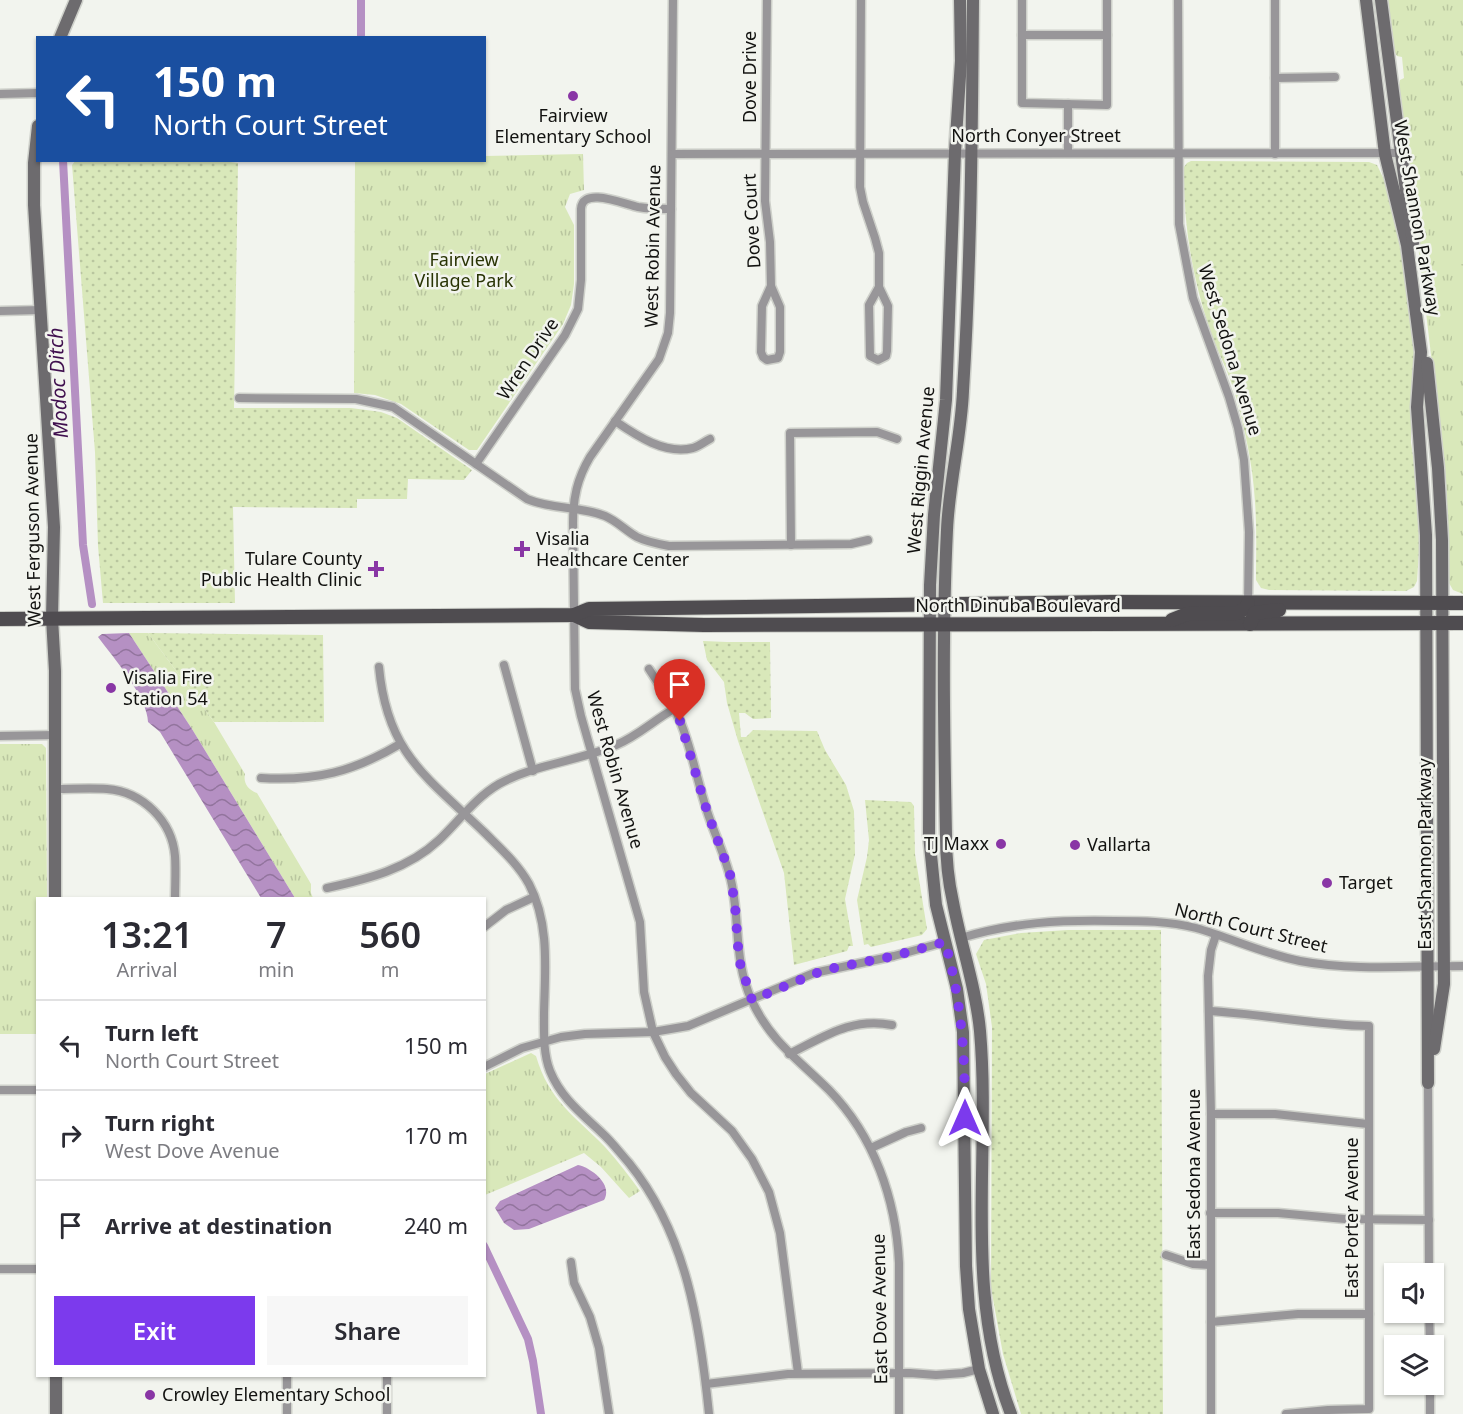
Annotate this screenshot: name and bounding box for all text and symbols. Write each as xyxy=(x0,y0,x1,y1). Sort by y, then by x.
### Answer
street label: Dove Drive xyxy=(737,31,761,123)
text: 150 m xyxy=(153,52,277,109)
icon: left xyxy=(54,60,132,138)
marker: Fairview Elementary School xyxy=(566,89,580,103)
place label: Fairview Elementary School xyxy=(495,103,651,148)
text: North Court Street xyxy=(153,106,388,143)
street label: West Shannon Parkway xyxy=(1389,118,1447,318)
street label: North Conyer Street xyxy=(951,123,1121,147)
street label: West Robin Avenue xyxy=(639,164,665,328)
street label: Dove Court xyxy=(737,173,765,269)
park label: Fairview Village Park xyxy=(415,247,514,292)
street label: West Sedona Avenue xyxy=(1194,261,1268,438)
street label: Wren Drive xyxy=(491,313,563,404)
water label: Modoc Ditch xyxy=(41,327,74,439)
street label: West Riggin Avenue xyxy=(901,385,939,555)
street label: West Ferguson Avenue xyxy=(18,433,46,627)
place label: Visalia Healthcare Center xyxy=(536,526,690,571)
marker: Visalia Healthcare Center xyxy=(513,540,531,558)
place label: Tulare County Public Health Clinic xyxy=(201,546,363,591)
marker: Tulare County Public Health Clinic xyxy=(367,560,385,578)
street label: North Dinuba Boulevard xyxy=(915,593,1121,617)
pin xyxy=(654,659,705,721)
place label: Visalia Fire Station 54 xyxy=(123,665,212,710)
icon: arrive xyxy=(663,668,696,701)
marker: Visalia Fire Station 54 xyxy=(104,681,118,695)
street label: West Robin Avenue xyxy=(582,688,650,851)
street label: East Shannon Parkway xyxy=(1412,757,1436,950)
place label: TJ Maxx xyxy=(924,831,989,855)
place label: Vallarta xyxy=(1087,832,1151,856)
marker: TJ Maxx xyxy=(994,837,1008,851)
marker: Vallarta xyxy=(1068,838,1082,852)
place label: Target xyxy=(1339,870,1393,894)
marker: Target xyxy=(1320,876,1334,890)
street label: North Court Street xyxy=(1172,896,1331,958)
text: 13:21 xyxy=(101,910,193,959)
text: 7 xyxy=(266,910,287,959)
text: 560 xyxy=(359,910,421,959)
text: Arrival xyxy=(117,956,178,983)
text: min xyxy=(258,956,294,983)
text: m xyxy=(381,956,400,983)
text: Turn left xyxy=(105,1017,199,1047)
icon: left xyxy=(54,1029,87,1062)
text: 150 m xyxy=(404,1030,468,1060)
text: North Court Street xyxy=(105,1047,279,1074)
position arrow xyxy=(933,1086,997,1150)
street label: East Sedona Avenue xyxy=(1181,1089,1205,1260)
text: Turn right xyxy=(105,1107,215,1137)
icon: right xyxy=(54,1119,87,1152)
text: 170 m xyxy=(404,1120,468,1150)
text: West Dove Avenue xyxy=(105,1137,280,1164)
street label: East Porter Avenue xyxy=(1339,1137,1363,1299)
icon: arrive xyxy=(54,1209,87,1242)
text: Arrive at destination xyxy=(105,1210,332,1240)
text: 240 m xyxy=(404,1210,468,1240)
street label: East Dove Avenue xyxy=(866,1233,892,1385)
map controls xyxy=(1384,1263,1444,1395)
button: sound xyxy=(1384,1263,1444,1323)
button: Exit xyxy=(54,1296,255,1365)
button: Share xyxy=(267,1296,468,1365)
button: layers xyxy=(1384,1335,1444,1395)
place label: Crowley Elementary School xyxy=(162,1382,390,1406)
marker: Crowley Elementary School xyxy=(143,1388,157,1402)

